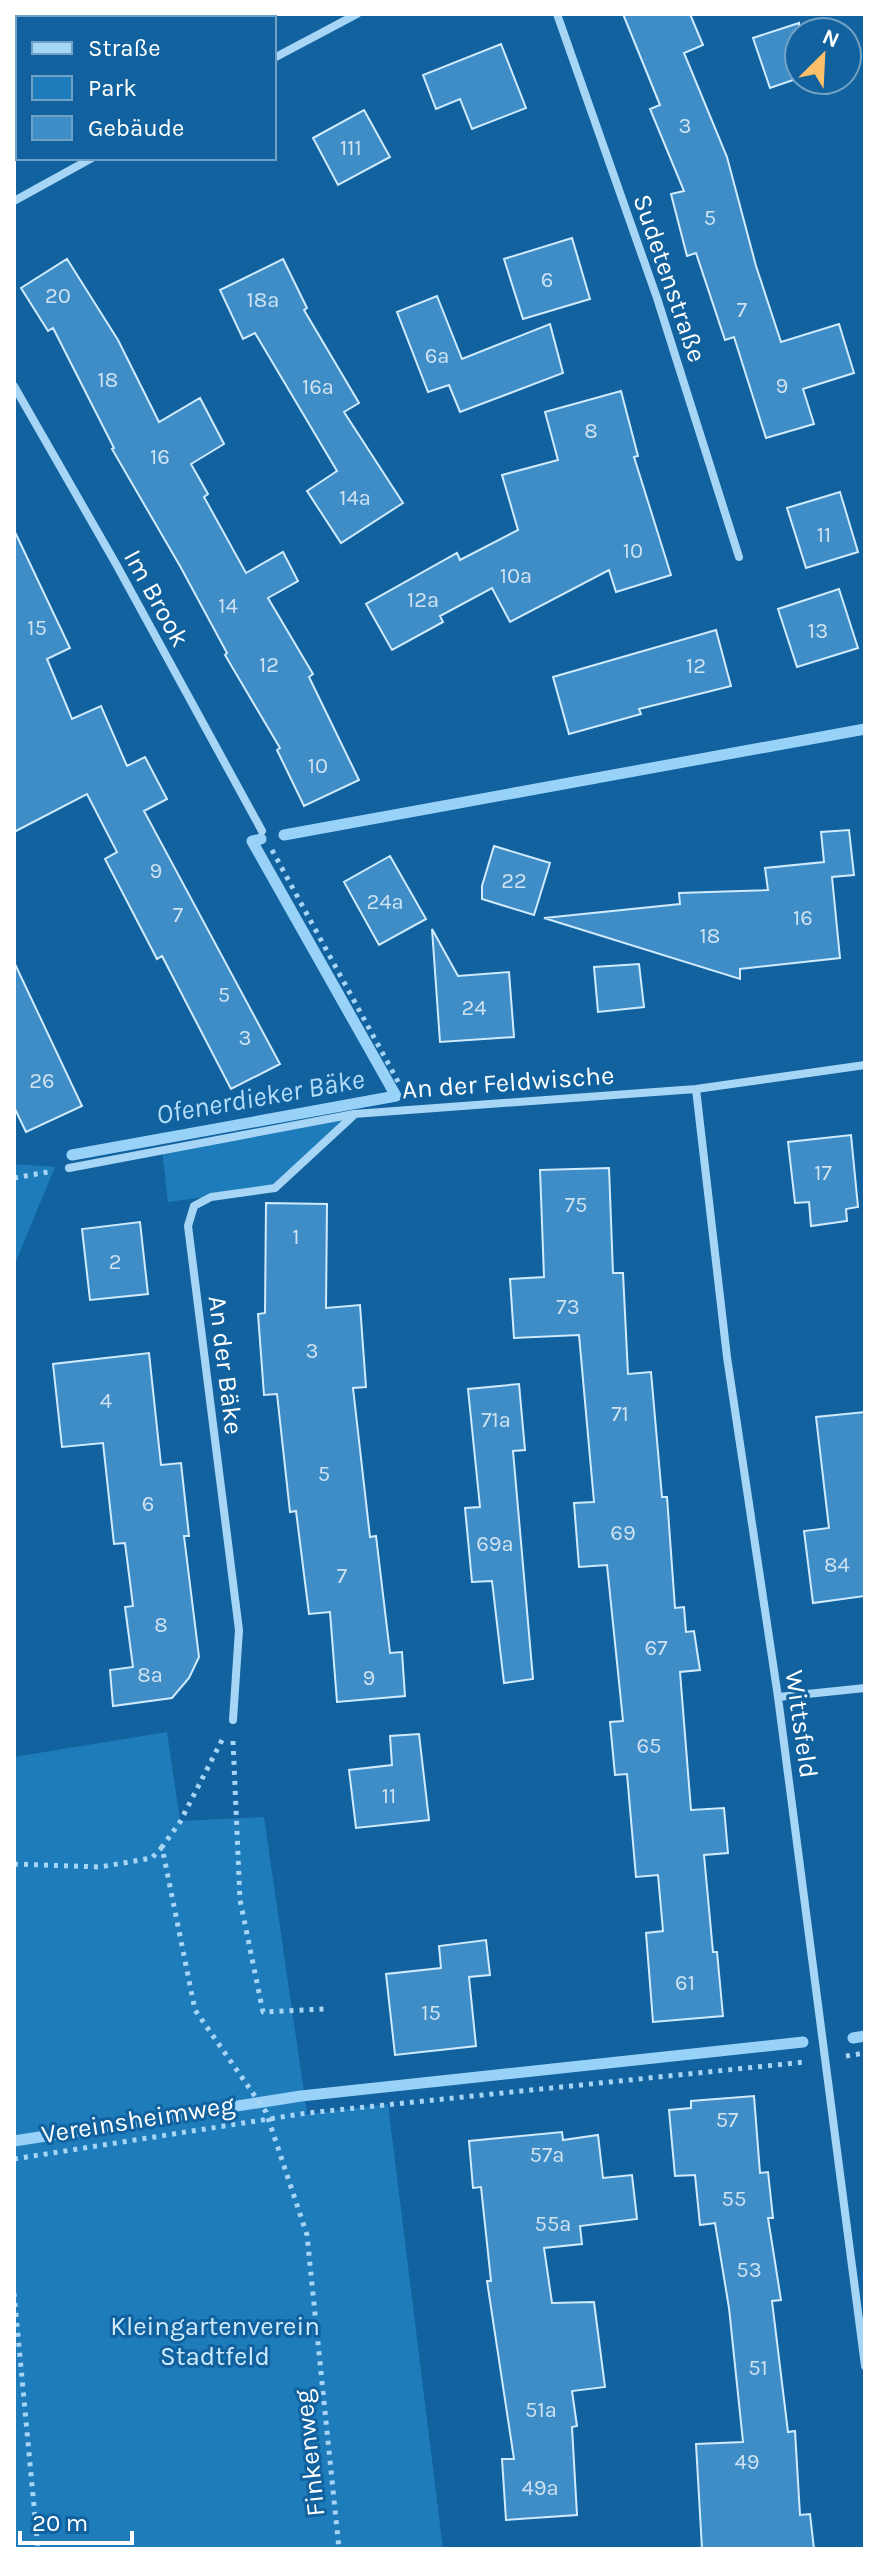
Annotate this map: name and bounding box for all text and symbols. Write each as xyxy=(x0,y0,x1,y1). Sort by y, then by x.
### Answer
legend xyxy=(16,16,276,160)
north arrow xyxy=(783,16,863,96)
text: N xyxy=(818,24,843,54)
text: Straße xyxy=(88,34,160,62)
text: Park xyxy=(88,74,137,102)
house number: 3 xyxy=(679,113,692,139)
text: Gebäude xyxy=(88,114,184,142)
house number: 111 xyxy=(340,135,362,161)
street label: Sudetenstraße xyxy=(626,190,713,366)
house number: 5 xyxy=(704,205,716,231)
house number: 6 xyxy=(541,267,553,293)
house number: 20 xyxy=(45,283,71,309)
house number: 18a xyxy=(247,287,279,313)
house number: 7 xyxy=(737,297,747,323)
house number: 6a xyxy=(425,343,449,369)
house number: 18 xyxy=(98,367,118,393)
house number: 9 xyxy=(776,373,788,399)
house number: 16a xyxy=(302,374,334,400)
house number: 8 xyxy=(584,418,598,444)
house number: 16 xyxy=(150,444,170,470)
house number: 14a xyxy=(339,485,371,511)
house number: 11 xyxy=(817,522,831,548)
house number: 10 xyxy=(623,538,643,564)
street label: Im Brook xyxy=(117,544,196,652)
house number: 10a xyxy=(500,563,532,589)
house number: 12a xyxy=(407,587,439,613)
house number: 14 xyxy=(218,593,238,619)
house number: 15 xyxy=(27,615,47,641)
house number: 13 xyxy=(808,618,828,644)
house number: 12 xyxy=(259,652,279,678)
house number: 12 xyxy=(686,653,706,679)
house number: 10 xyxy=(308,753,328,779)
house number: 9 xyxy=(150,858,162,884)
house number: 22 xyxy=(501,868,527,894)
house number: 24a xyxy=(366,889,404,915)
house number: 7 xyxy=(173,902,183,928)
house number: 16 xyxy=(793,905,813,931)
house number: 18 xyxy=(700,923,720,949)
house number: 5 xyxy=(218,982,230,1008)
house number: 24 xyxy=(461,995,487,1021)
house number: 3 xyxy=(239,1025,252,1051)
street label: An der Feldwische xyxy=(401,1060,615,1105)
water label: Ofenerdieker Bäke xyxy=(153,1062,367,1131)
house number: 26 xyxy=(29,1068,55,1094)
house number: 17 xyxy=(814,1160,832,1186)
house number: 75 xyxy=(565,1192,587,1218)
house number: 1 xyxy=(292,1224,300,1250)
house number: 2 xyxy=(109,1249,121,1275)
street label: An der Bäke xyxy=(202,1294,249,1436)
house number: 73 xyxy=(556,1294,580,1320)
house number: 3 xyxy=(306,1338,319,1364)
house number: 4 xyxy=(100,1388,112,1414)
house number: 71 xyxy=(611,1401,629,1427)
house number: 71a xyxy=(481,1407,511,1433)
house number: 5 xyxy=(318,1461,330,1487)
house number: 6 xyxy=(142,1491,154,1517)
house number: 69 xyxy=(610,1520,636,1546)
house number: 69a xyxy=(476,1531,514,1557)
house number: 84 xyxy=(824,1552,850,1578)
house number: 7 xyxy=(337,1563,347,1589)
house number: 8 xyxy=(154,1612,168,1638)
house number: 67 xyxy=(645,1635,667,1661)
house number: 8a xyxy=(137,1662,163,1688)
house number: 9 xyxy=(363,1665,375,1691)
street label: Wittsfeld xyxy=(779,1668,824,1780)
house number: 65 xyxy=(636,1733,662,1759)
house number: 11 xyxy=(382,1783,396,1809)
house number: 61 xyxy=(675,1970,695,1996)
house number: 15 xyxy=(421,2000,441,2026)
street label: Vereinsheimweg xyxy=(39,2089,237,2150)
house number: 57 xyxy=(716,2107,738,2133)
house number: 57a xyxy=(530,2142,564,2168)
house number: 55 xyxy=(722,2186,746,2212)
house number: 55a xyxy=(535,2211,571,2237)
house number: 53 xyxy=(736,2257,762,2283)
park label: Kleingartenverein Stadtfeld xyxy=(110,2311,320,2372)
house number: 51 xyxy=(748,2355,768,2381)
street label: Finkenweg xyxy=(287,2388,332,2518)
house number: 51a xyxy=(525,2397,557,2423)
house number: 49 xyxy=(734,2449,760,2475)
house number: 49a xyxy=(521,2475,559,2501)
scale bar xyxy=(20,2495,132,2545)
text: 20 m xyxy=(32,2509,88,2537)

